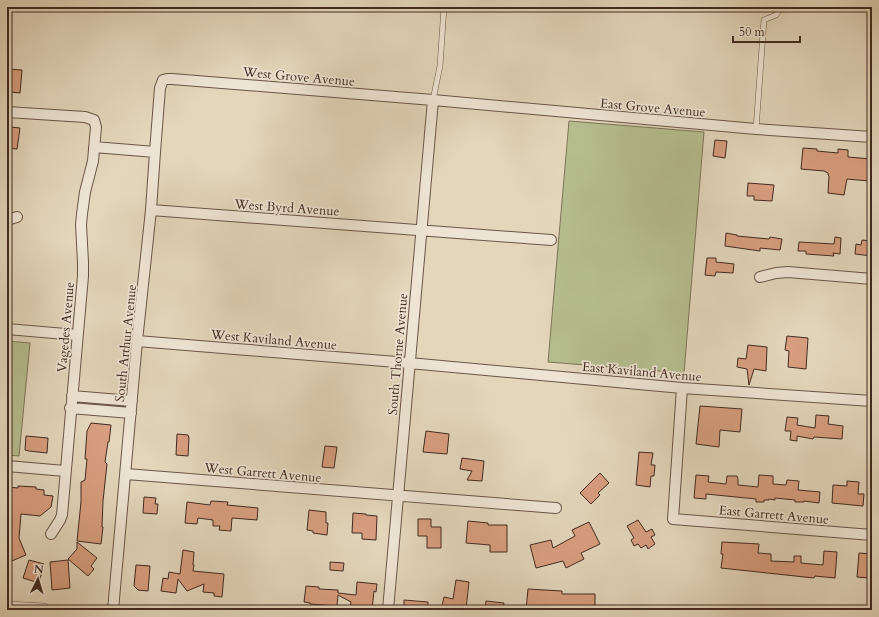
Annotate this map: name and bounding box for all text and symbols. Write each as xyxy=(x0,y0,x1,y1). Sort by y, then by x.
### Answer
scale bar xyxy=(733,18,800,44)
text: 50 m xyxy=(739,24,766,40)
street label: West Grove Avenue xyxy=(241,63,356,91)
street label: East Grove Avenue xyxy=(599,94,706,122)
street label: West Byrd Avenue xyxy=(233,195,340,221)
street label: Vagedes Avenue xyxy=(53,281,79,373)
street label: South Arthur Avenue xyxy=(111,283,141,403)
street label: South Thorne Avenue xyxy=(384,292,412,416)
street label: West Kaviland Avenue xyxy=(209,325,338,354)
street label: East Kaviland Avenue xyxy=(581,358,703,386)
street label: West Garrett Avenue xyxy=(203,459,322,487)
street label: East Garrett Avenue xyxy=(718,501,830,529)
north arrow xyxy=(18,559,58,599)
text: N xyxy=(33,562,45,577)

